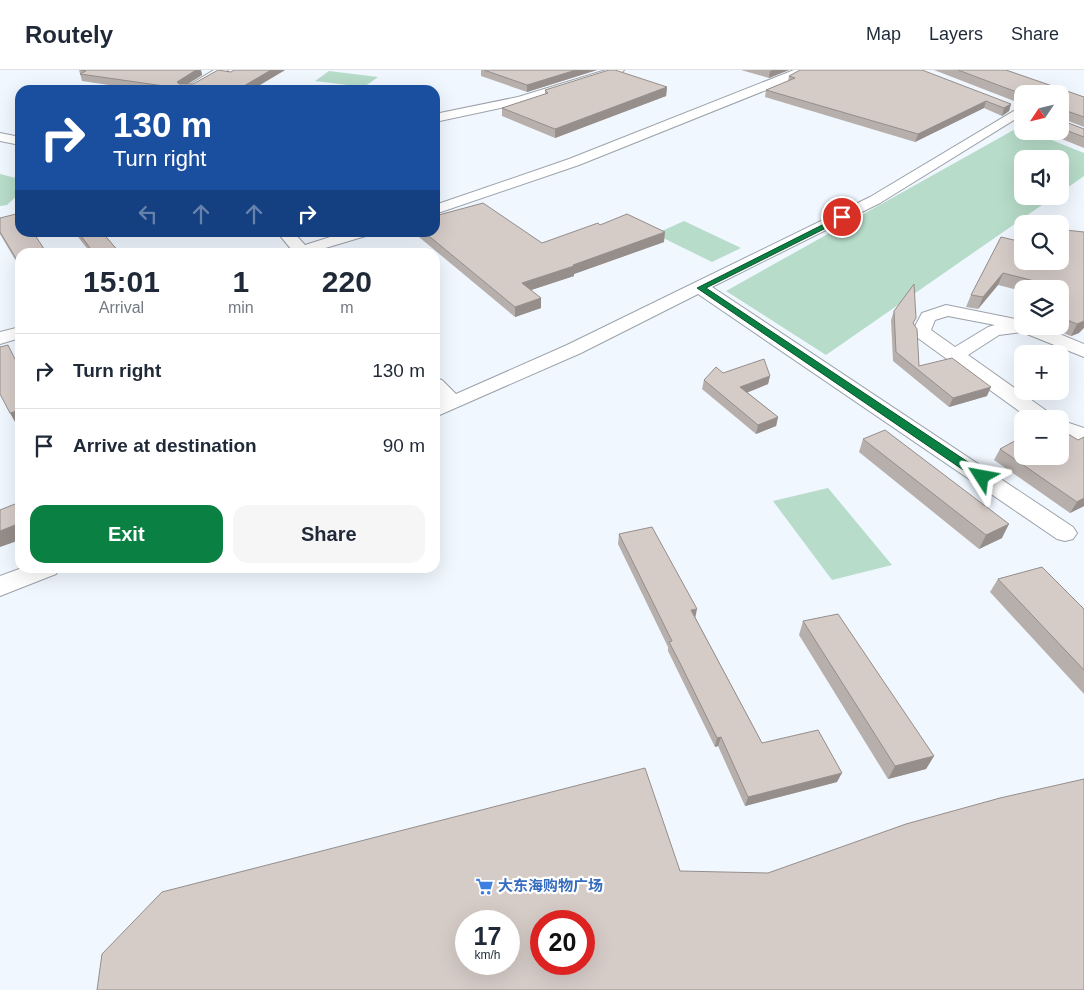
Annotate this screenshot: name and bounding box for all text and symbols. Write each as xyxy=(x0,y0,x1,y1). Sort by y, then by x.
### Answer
text: Routely xyxy=(25,21,113,48)
text: Map xyxy=(866,24,901,44)
text: Layers xyxy=(929,24,983,44)
text: Share xyxy=(1011,24,1059,44)
north arrow xyxy=(1014,85,1069,140)
map controls xyxy=(1014,85,1069,465)
icon: right xyxy=(30,105,95,170)
text: 130 m xyxy=(113,105,212,144)
text: Turn right xyxy=(113,146,206,171)
button: sound xyxy=(1014,150,1069,205)
pin xyxy=(821,196,863,238)
icon: left xyxy=(134,200,162,228)
icon: ahead xyxy=(187,200,215,228)
icon: ahead xyxy=(240,200,268,228)
icon: right xyxy=(293,200,321,228)
icon: arrive xyxy=(828,203,856,231)
button: search xyxy=(1014,215,1069,270)
text: 15:01 xyxy=(83,265,160,298)
text: 1 xyxy=(232,265,249,298)
text: 220 xyxy=(322,265,372,298)
button: layers xyxy=(1014,280,1069,335)
text: Arrival xyxy=(99,299,144,316)
text: min xyxy=(228,299,254,316)
text: m xyxy=(340,299,353,316)
button: + xyxy=(1014,345,1069,400)
icon: right xyxy=(30,357,58,385)
text: Turn right xyxy=(73,360,161,381)
text: 130 m xyxy=(372,360,425,381)
button: − xyxy=(1014,410,1069,465)
icon: arrive xyxy=(30,432,58,460)
text: Arrive at destination xyxy=(73,435,257,456)
text: 90 m xyxy=(383,435,425,456)
position arrow xyxy=(955,450,1007,502)
button: Exit xyxy=(30,505,223,563)
button: Share xyxy=(233,505,425,563)
supermarket icon: 大东海购物广场 xyxy=(474,876,494,896)
place label: 大东海购物广场 xyxy=(498,877,603,894)
speed limit sign: 20 xyxy=(530,910,595,975)
text: 17 xyxy=(474,922,501,950)
text: km/h xyxy=(474,948,501,962)

